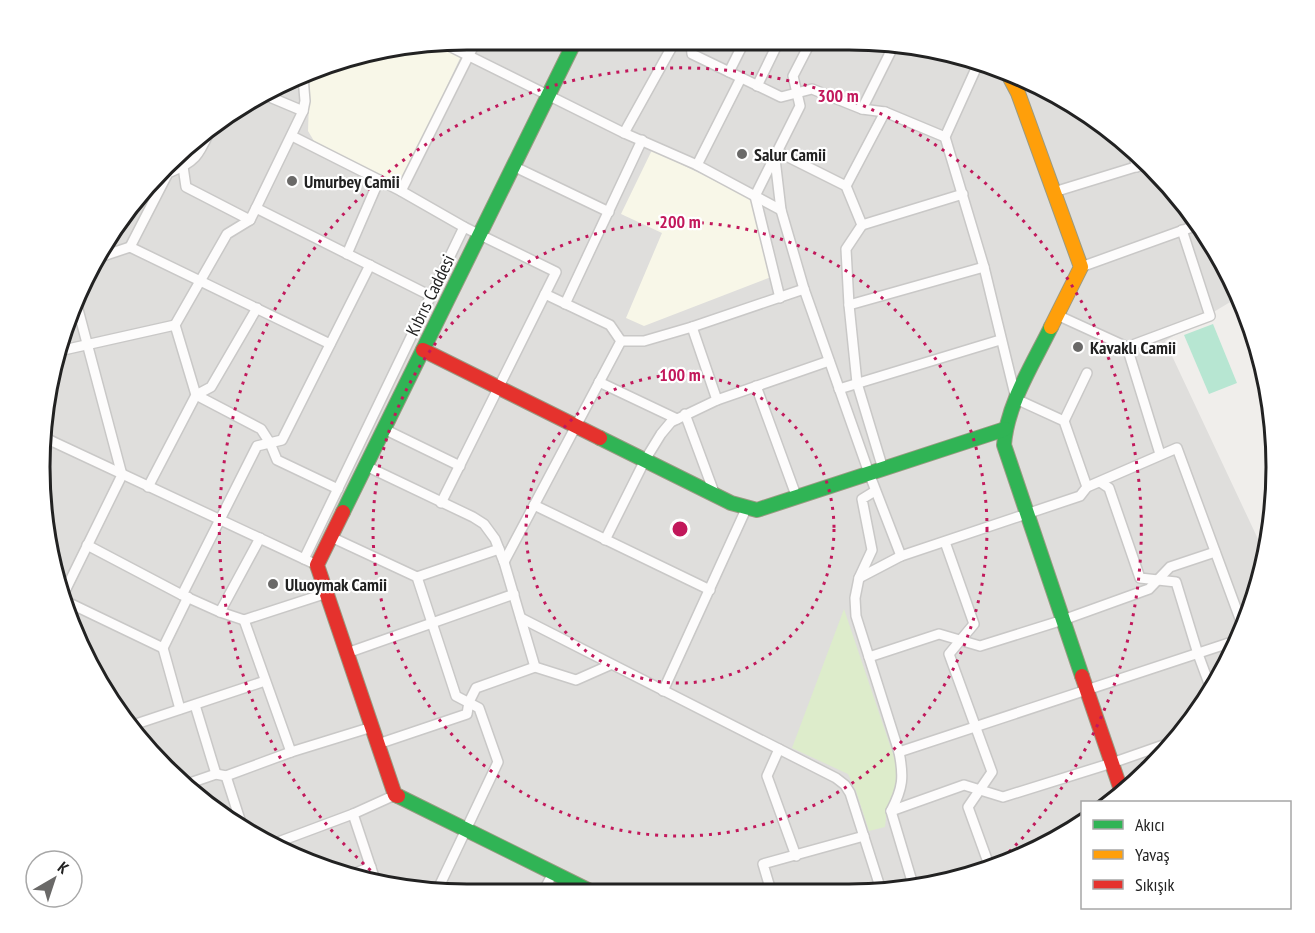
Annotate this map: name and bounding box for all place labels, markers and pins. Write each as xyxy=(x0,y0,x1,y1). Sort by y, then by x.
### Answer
place label: Salur Camii xyxy=(754,143,826,166)
marker: Salur Camii xyxy=(735,147,749,161)
place label: Umurbey Camii xyxy=(304,170,400,193)
marker: Umurbey Camii xyxy=(285,174,299,188)
place label: Kavaklı Camii xyxy=(1090,336,1176,359)
marker: Kavaklı Camii xyxy=(1071,340,1085,354)
centre of rings xyxy=(670,519,690,539)
place label: Uluoymak Camii xyxy=(285,573,387,596)
marker: Uluoymak Camii xyxy=(266,577,280,591)

